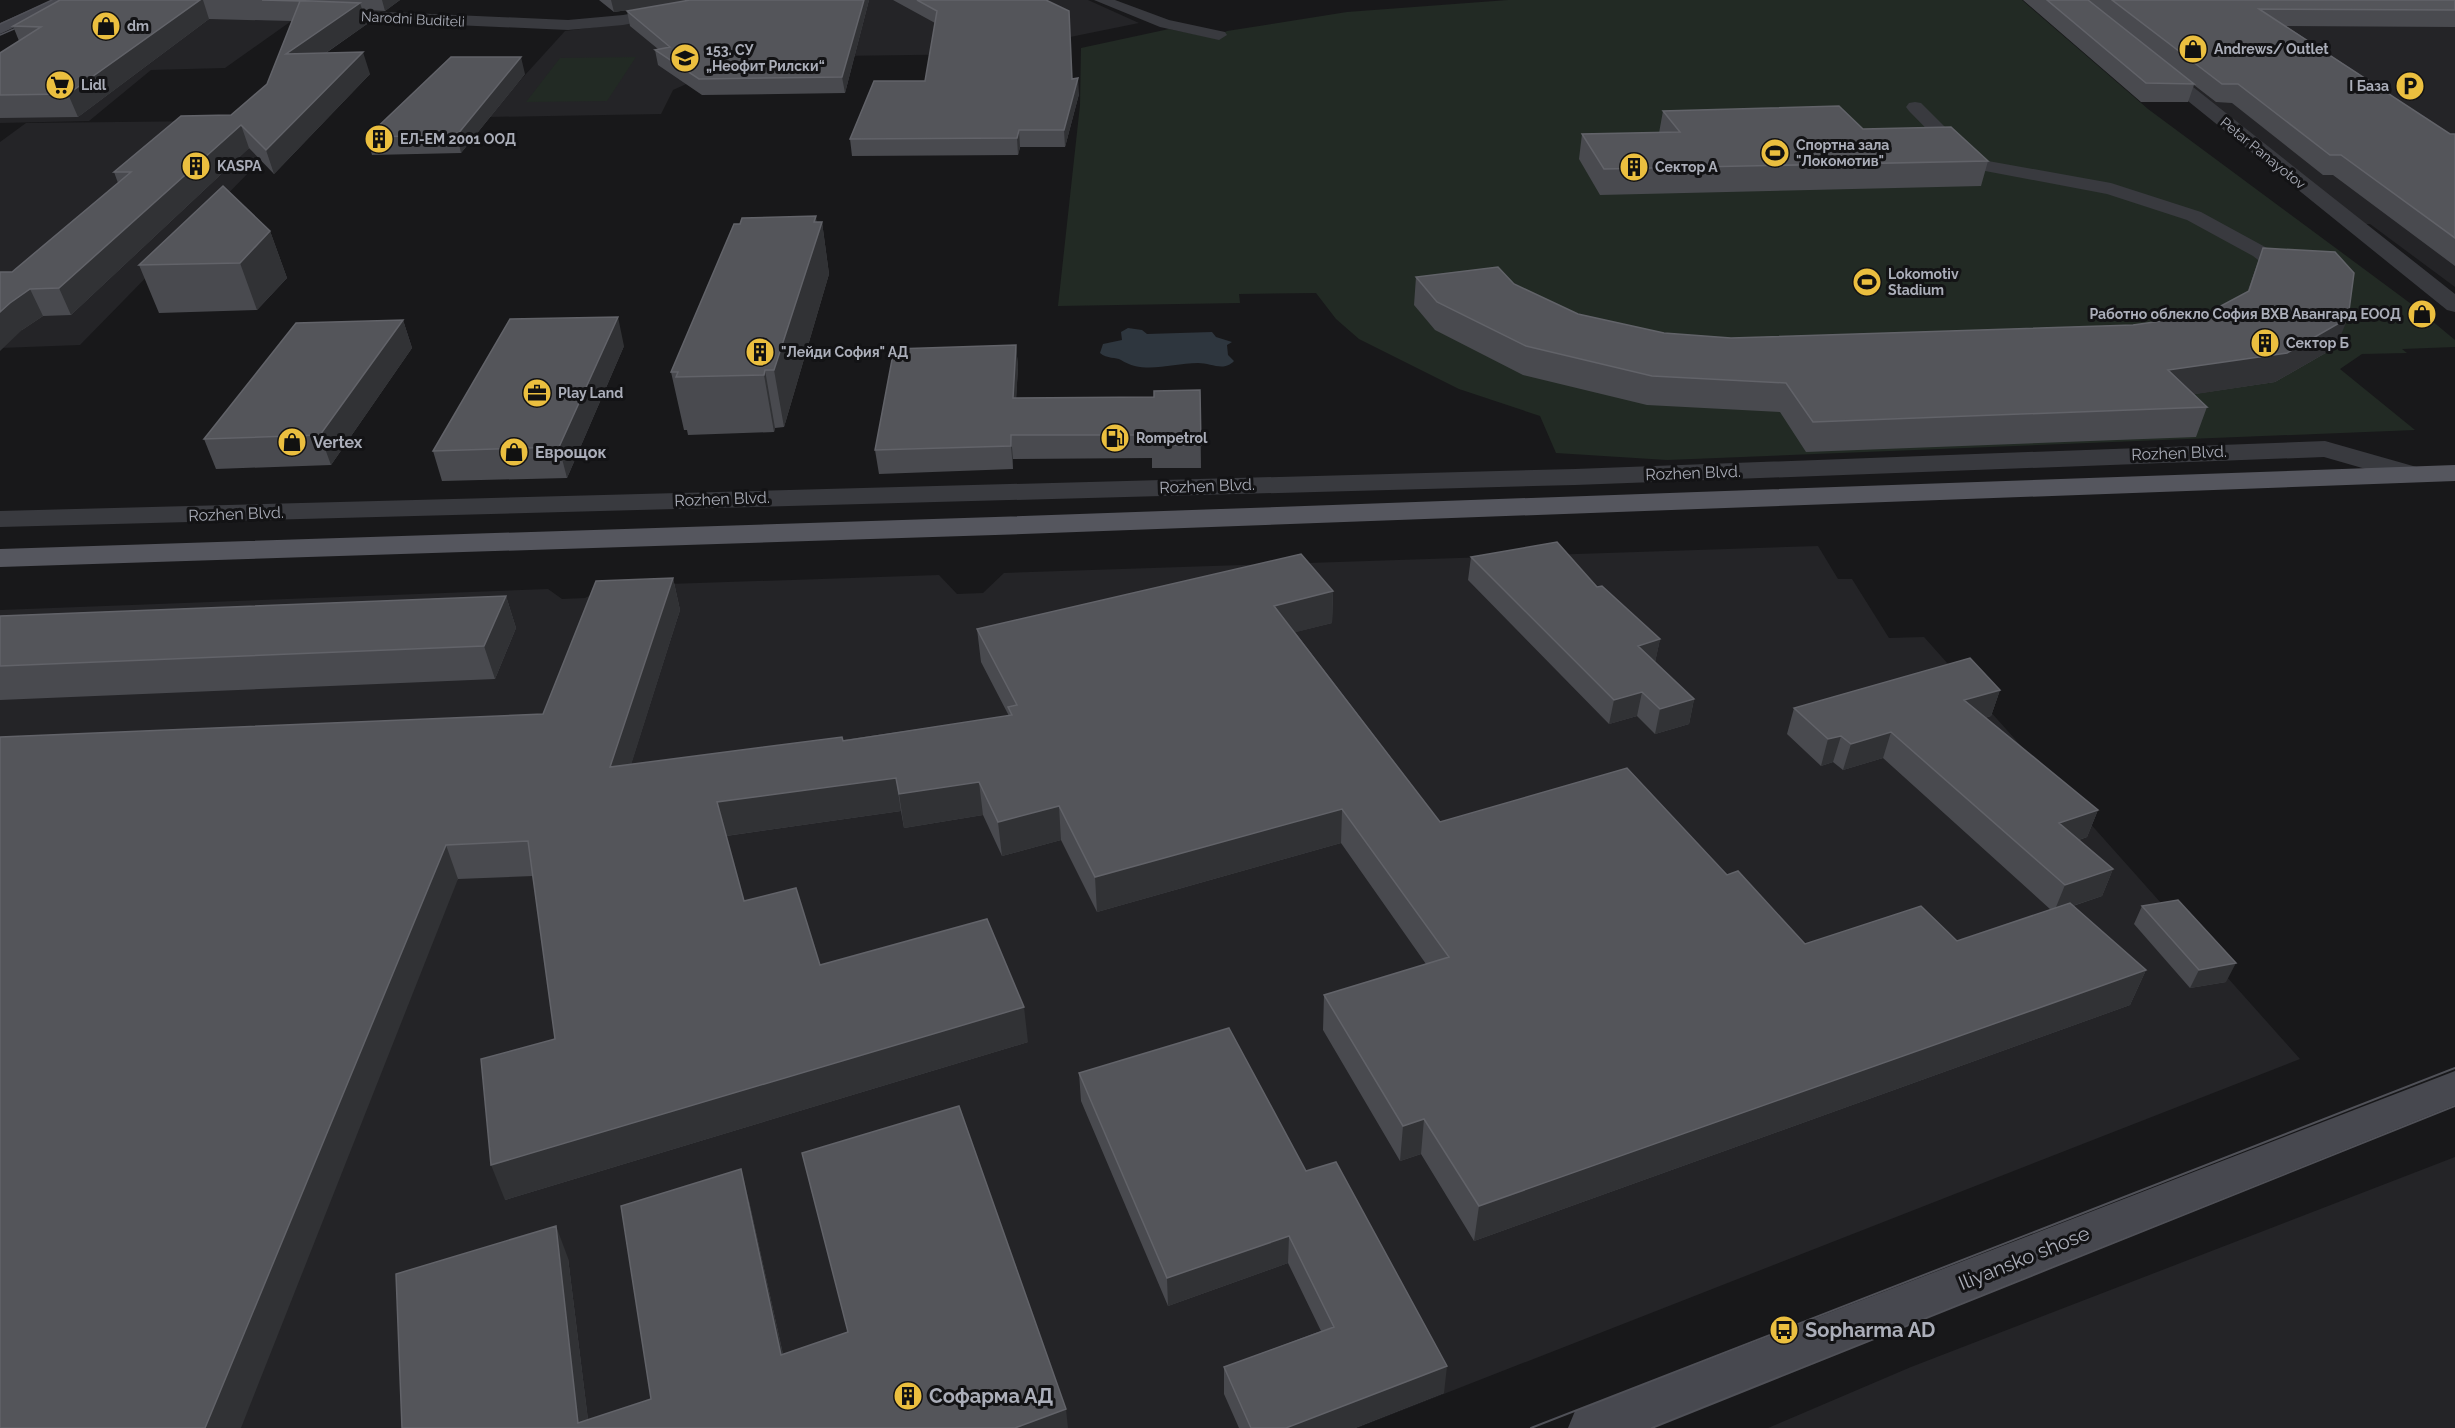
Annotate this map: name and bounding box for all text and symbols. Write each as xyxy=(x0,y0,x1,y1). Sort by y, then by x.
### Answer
street label: Narodni Buditeli xyxy=(361,8,465,30)
shop icon: dm xyxy=(90,10,122,42)
place label: dm xyxy=(127,18,149,34)
shop icon: Andrews/ Outlet xyxy=(2177,33,2209,65)
place label: Andrews/ Outlet xyxy=(2214,41,2329,57)
school or university icon: 153. СУ „Неофит Рилски“ xyxy=(669,42,701,74)
place label: 153. СУ „Неофит Рилски“ xyxy=(706,42,825,74)
supermarket icon: Lidl xyxy=(44,69,76,101)
parking icon: I База xyxy=(2394,70,2426,102)
place label: Lidl xyxy=(81,77,107,93)
place label: I База xyxy=(2349,78,2389,94)
street label: Petar Panayotov xyxy=(2217,114,2309,192)
building icon: ЕЛ-ЕМ 2001 ООД xyxy=(363,123,395,155)
place label: ЕЛ-ЕМ 2001 ООД xyxy=(400,131,516,147)
sports icon: Спортна зала "Локомотив" xyxy=(1759,137,1791,169)
place label: Спортна зала "Локомотив" xyxy=(1796,137,1889,169)
building icon: KASPA xyxy=(180,150,212,182)
building icon: Сектор А xyxy=(1618,151,1650,183)
place label: KASPA xyxy=(217,158,262,174)
place label: Сектор А xyxy=(1655,159,1718,175)
sports icon: Lokomotiv Stadium xyxy=(1851,266,1883,298)
place label: Lokomotiv Stadium xyxy=(1888,266,1959,298)
shop icon: Работно облекло София ВХВ Авангард ЕООД xyxy=(2406,298,2438,330)
place label: Работно облекло София ВХВ Авангард ЕООД xyxy=(2089,306,2401,322)
building icon: Сектор Б xyxy=(2249,327,2281,359)
place label: Сектор Б xyxy=(2286,335,2350,351)
building icon: "Лейди София" АД xyxy=(744,336,776,368)
place label: "Лейди София" АД xyxy=(781,344,908,360)
office icon: Play Land xyxy=(521,377,553,409)
place label: Play Land xyxy=(558,385,623,401)
fuel station icon: Rompetrol xyxy=(1099,422,1131,454)
shop icon: Vertex xyxy=(276,426,308,458)
place label: Rompetrol xyxy=(1136,430,1208,446)
place label: Vertex xyxy=(313,433,363,452)
shop icon: Еврощок xyxy=(498,436,530,468)
street label: Rozhen Blvd. xyxy=(2131,442,2227,464)
place label: Еврощок xyxy=(535,443,607,462)
street label: Rozhen Blvd. xyxy=(1645,462,1741,484)
street label: Rozhen Blvd. xyxy=(1159,475,1255,497)
street label: Rozhen Blvd. xyxy=(674,488,770,510)
street label: Rozhen Blvd. xyxy=(188,503,284,525)
street label: Iliyansko shose xyxy=(1955,1221,2093,1295)
bus stop icon: Sopharma AD xyxy=(1768,1314,1800,1346)
place label: Sopharma AD xyxy=(1805,1318,1935,1342)
building icon: Софарма АД xyxy=(892,1380,924,1412)
place label: Софарма АД xyxy=(929,1384,1054,1408)

